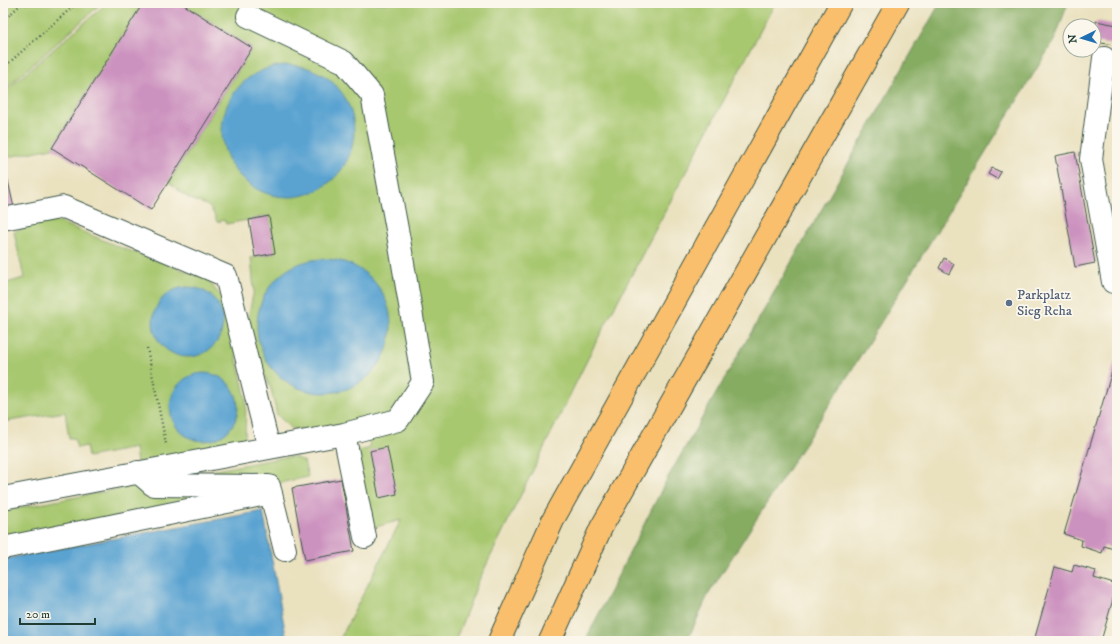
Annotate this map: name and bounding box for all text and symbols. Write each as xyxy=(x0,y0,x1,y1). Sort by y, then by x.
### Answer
north arrow xyxy=(1062,18,1102,58)
text: N xyxy=(1066,34,1080,44)
place label: Parkplatz Sieg Reha xyxy=(1017,286,1072,320)
marker: Parkplatz Sieg Reha xyxy=(1004,298,1014,308)
scale bar xyxy=(20,600,95,626)
text: 20 m xyxy=(26,607,50,622)

